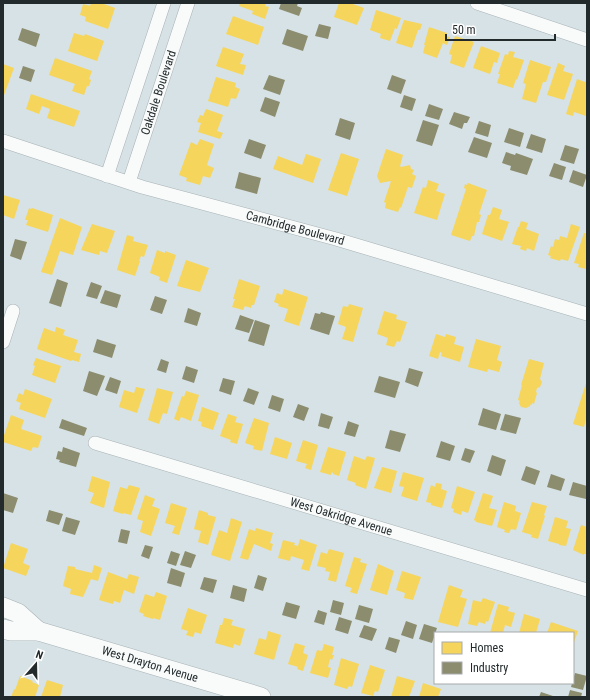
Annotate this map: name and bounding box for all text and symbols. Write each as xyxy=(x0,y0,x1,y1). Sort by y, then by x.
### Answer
scale bar xyxy=(446,16,555,42)
text: 50 m xyxy=(452,23,476,37)
street label: Oakdale Boulevard xyxy=(138,49,179,137)
street label: Cambridge Boulevard xyxy=(244,208,346,248)
street label: West Oakridge Avenue xyxy=(288,495,394,539)
legend xyxy=(434,632,574,684)
text: Homes xyxy=(470,641,504,655)
street label: West Drayton Avenue xyxy=(100,643,200,685)
north arrow xyxy=(16,644,56,684)
text: N xyxy=(34,648,45,662)
text: Industry xyxy=(470,661,508,675)

